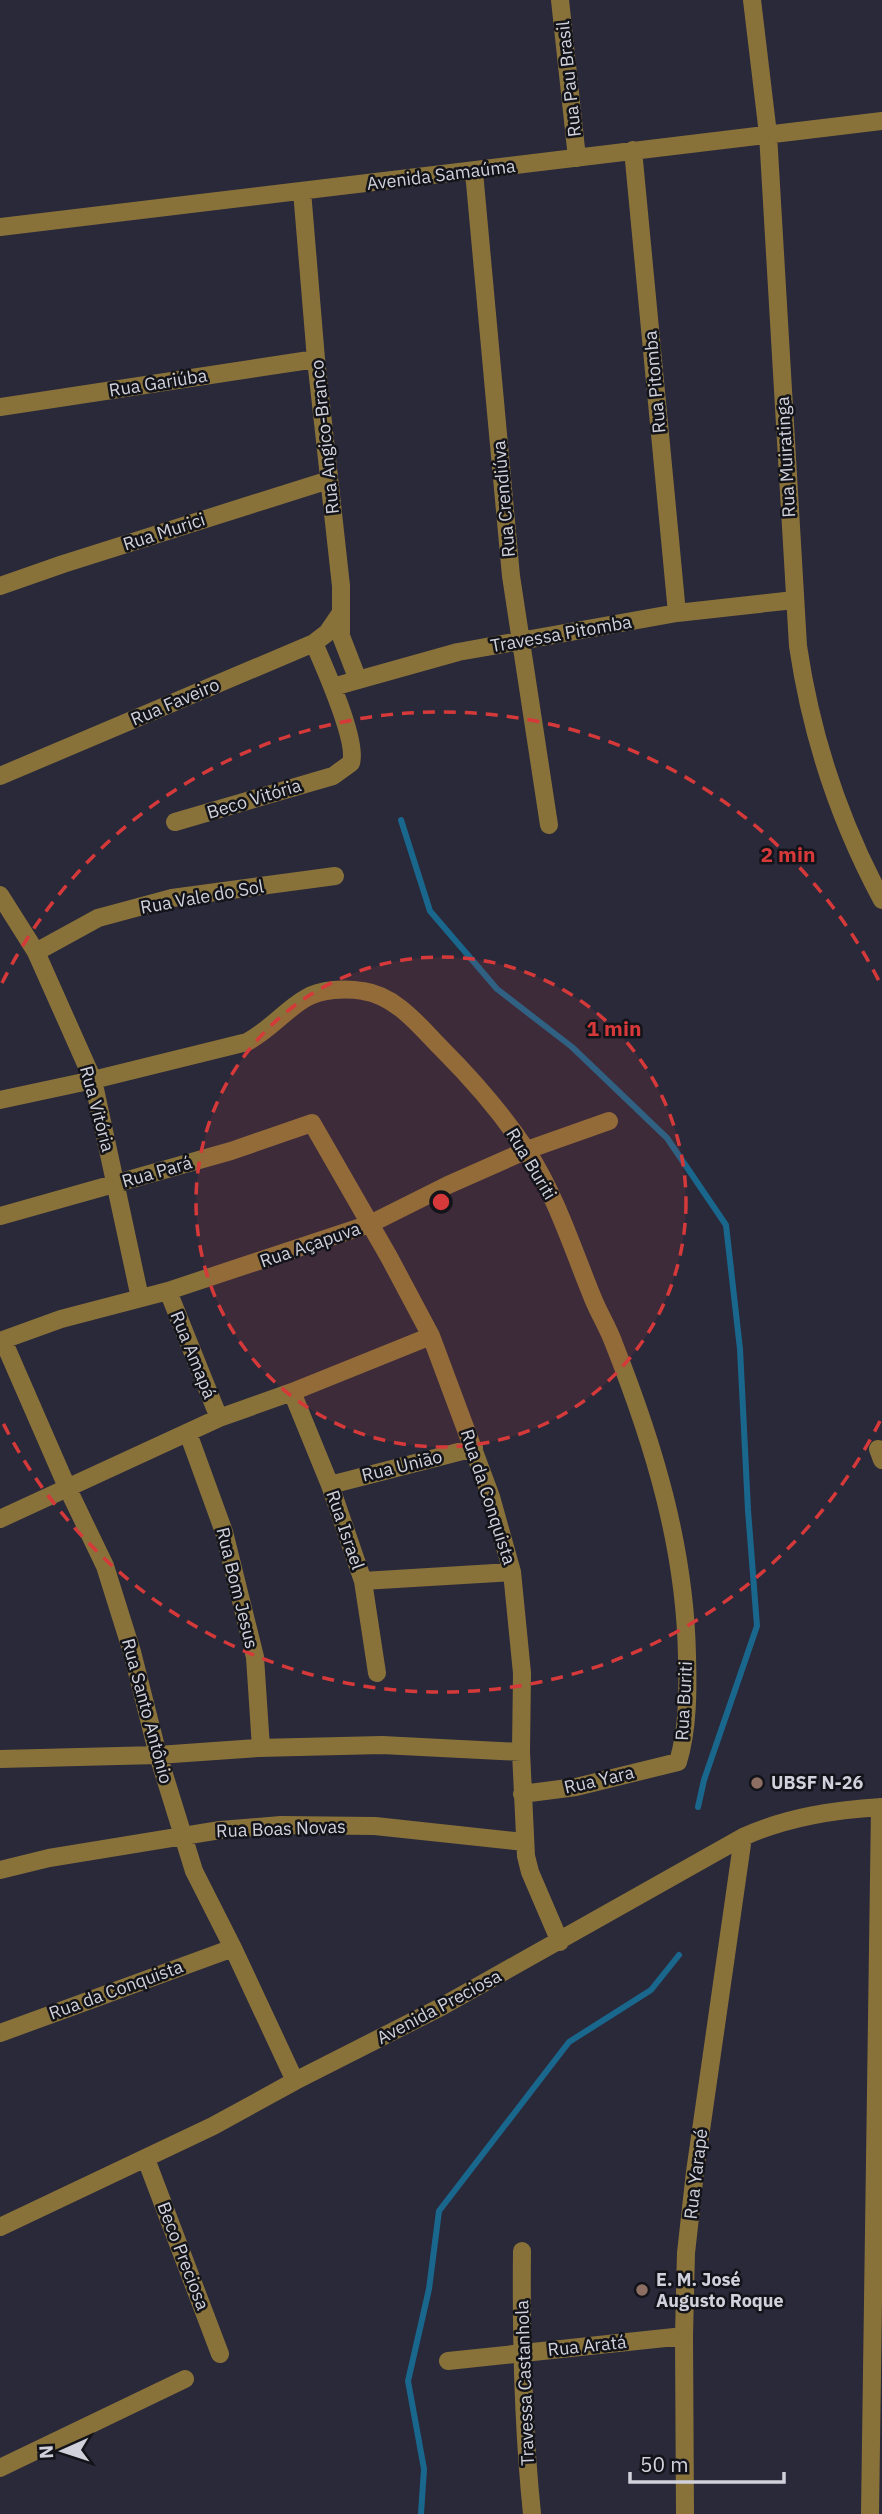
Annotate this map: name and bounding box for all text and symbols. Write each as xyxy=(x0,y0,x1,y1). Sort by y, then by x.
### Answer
street label: Rua Pau Brasil xyxy=(551,20,586,138)
street label: Avenida Samaúma xyxy=(365,154,517,195)
street label: Rua Pitomba xyxy=(639,329,670,434)
street label: Rua Angico-Branco xyxy=(305,359,344,515)
street label: Rua Gariúba xyxy=(107,363,209,402)
street label: Rua Muiratinga xyxy=(771,396,800,518)
street label: Rua Crendiúva xyxy=(487,439,520,558)
street label: Rua Murici xyxy=(120,507,208,556)
street label: Travessa Pitomba xyxy=(489,610,634,657)
street label: Rua Faveiro xyxy=(127,673,223,731)
street label: Beco Vitória xyxy=(204,773,304,824)
text: 2 min xyxy=(761,840,815,868)
street label: Rua Vale do Sol xyxy=(138,874,265,919)
text: 1 min xyxy=(587,1014,641,1042)
street label: Rua Vitória xyxy=(75,1063,120,1155)
street label: Rua Buriti xyxy=(501,1124,562,1204)
street label: Rua Pará xyxy=(119,1150,195,1193)
centre of rings xyxy=(429,1190,453,1214)
street label: Rua Açapuva xyxy=(257,1216,363,1272)
street label: Rua Amapá xyxy=(165,1308,222,1402)
street label: Rua da Conquista xyxy=(456,1426,521,1568)
street label: Rua União xyxy=(359,1444,445,1487)
street label: Rua Israel xyxy=(321,1487,370,1573)
street label: Rua Bom Jesus xyxy=(211,1525,264,1651)
street label: Rua Santo Antônio xyxy=(117,1636,178,1786)
street label: Rua Buriti xyxy=(670,1661,697,1741)
street label: Rua Yara xyxy=(562,1760,637,1799)
place label: UBSF N-26 xyxy=(771,1771,864,1794)
marker: UBSF N-26 xyxy=(749,1775,765,1791)
street label: Rua Boas Novas xyxy=(216,1815,346,1842)
street label: Rua da Conquista xyxy=(46,1954,186,2024)
street label: Avenida Preciosa xyxy=(372,1964,505,2049)
street label: Rua Yarapé xyxy=(679,2127,713,2221)
street label: Beco Preciosa xyxy=(152,2198,215,2314)
place label: E. M. José Augusto Roque xyxy=(656,2268,784,2312)
marker: E. M. José Augusto Roque xyxy=(634,2282,650,2298)
street label: Travessa Castanhola xyxy=(510,2299,539,2466)
street label: Rua Aratá xyxy=(546,2330,628,2361)
north arrow xyxy=(28,2416,98,2486)
scale bar xyxy=(630,2440,784,2484)
text: N xyxy=(34,2444,58,2459)
text: 50 m xyxy=(640,2450,689,2478)

